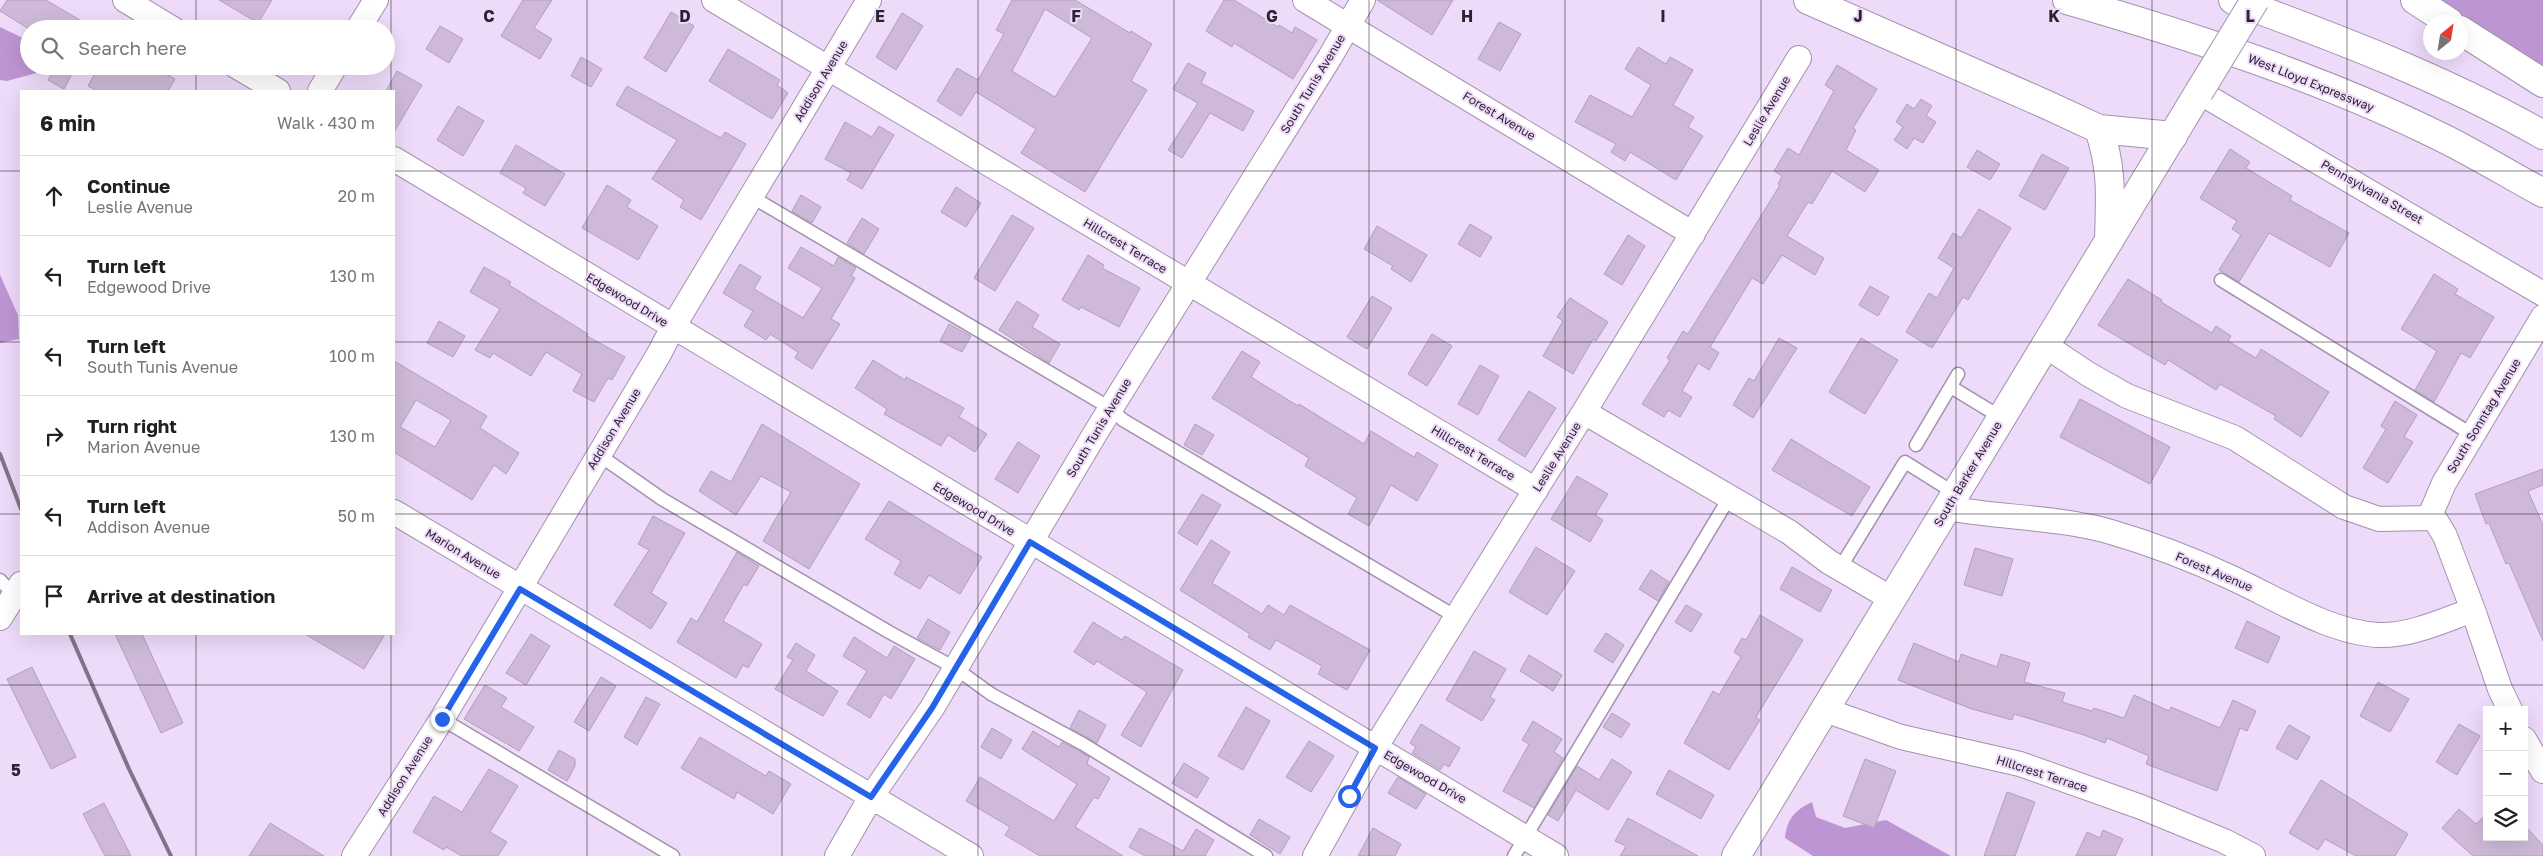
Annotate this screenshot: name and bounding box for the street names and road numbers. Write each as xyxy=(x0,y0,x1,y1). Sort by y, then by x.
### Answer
street label: South Tunis Avenue xyxy=(1277,31,1348,136)
street label: Addison Avenue xyxy=(790,37,851,124)
street label: West Lloyd Expressway xyxy=(2246,50,2377,115)
street label: Leslie Avenue xyxy=(1740,73,1793,149)
street label: Forest Avenue xyxy=(1460,88,1538,143)
street label: Pennsylvania Street xyxy=(2319,156,2426,227)
street label: Hillcrest Terrace xyxy=(1081,215,1170,276)
street label: Edgewood Drive xyxy=(584,269,671,330)
street label: South Sonntag Avenue xyxy=(2443,356,2524,476)
street label: South Tunis Avenue xyxy=(1063,375,1134,480)
street label: Addison Avenue xyxy=(583,385,644,472)
street label: South Barker Avenue xyxy=(1930,418,2005,529)
street label: Leslie Avenue xyxy=(1529,419,1584,494)
street label: Hillcrest Terrace xyxy=(1429,422,1518,483)
street label: Edgewood Drive xyxy=(931,478,1018,539)
street label: Marion Avenue xyxy=(423,525,504,582)
street label: Forest Avenue xyxy=(2173,549,2255,595)
street label: Addison Avenue xyxy=(374,733,435,819)
street label: Edgewood Drive xyxy=(1381,747,1469,806)
street label: Hillcrest Terrace xyxy=(1995,752,2090,795)

